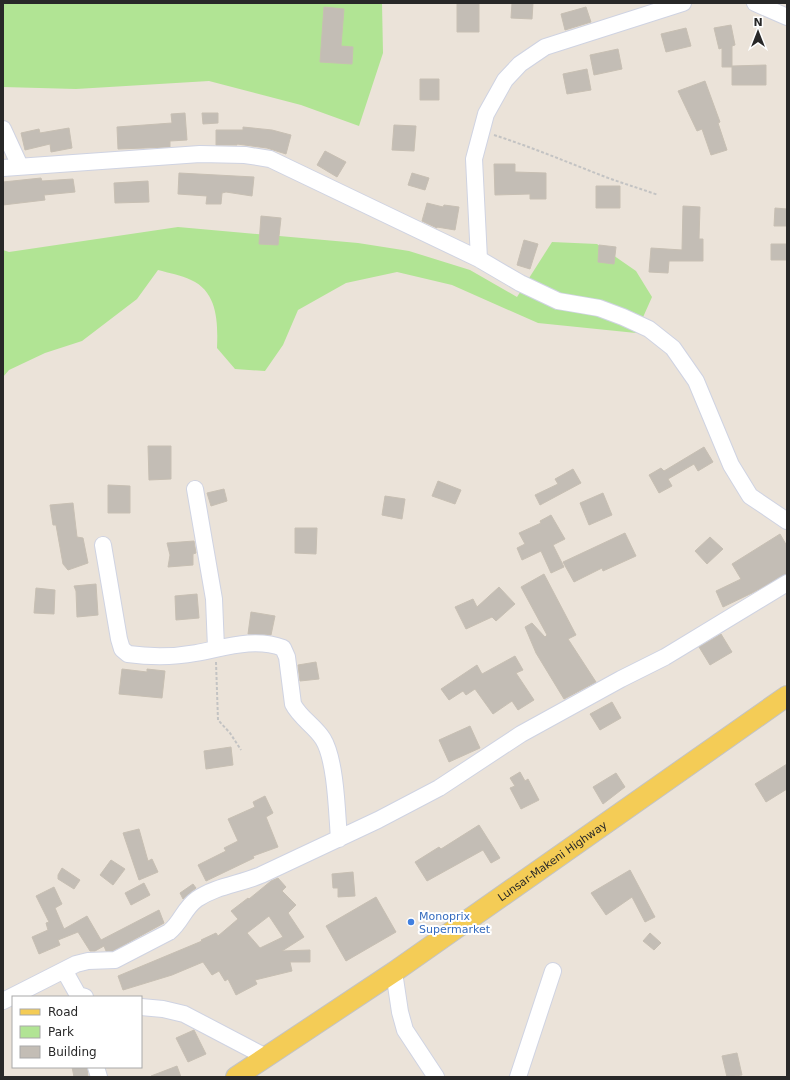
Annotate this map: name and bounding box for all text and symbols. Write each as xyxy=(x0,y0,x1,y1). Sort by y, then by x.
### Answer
north arrow xyxy=(738,12,778,52)
text: N xyxy=(753,16,763,29)
street label: Lunsar-Makeni Highway xyxy=(495,818,610,904)
place label: Monoprix Supermarket xyxy=(419,910,491,936)
marker: Monoprix Supermarket xyxy=(406,917,416,927)
legend xyxy=(12,996,142,1068)
text: Road xyxy=(48,1005,78,1019)
text: Park xyxy=(48,1025,74,1039)
text: Building xyxy=(48,1045,97,1059)

